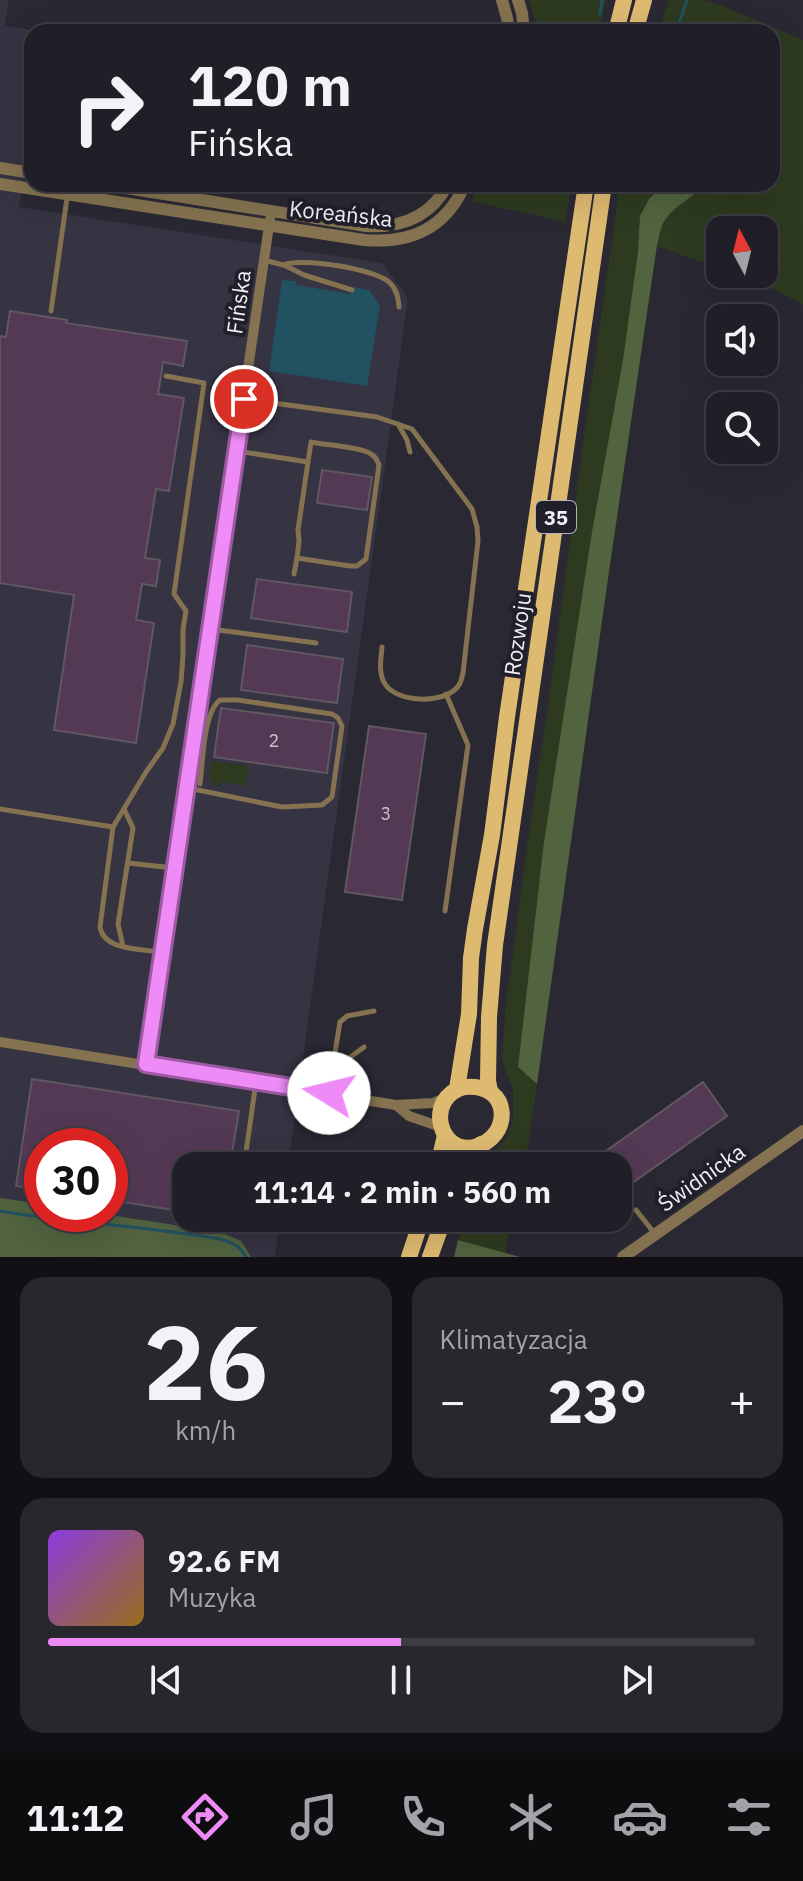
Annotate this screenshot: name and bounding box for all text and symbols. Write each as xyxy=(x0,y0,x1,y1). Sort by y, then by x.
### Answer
text: 120 m xyxy=(188,49,352,121)
icon: right xyxy=(56,56,160,160)
text: Fińska xyxy=(188,119,293,166)
street label: Koreańska xyxy=(288,193,394,233)
north arrow xyxy=(706,216,778,288)
map controls xyxy=(706,216,778,464)
street label: Fińska xyxy=(219,268,257,336)
button: sound xyxy=(706,304,778,376)
pin xyxy=(210,365,278,433)
icon: arrive xyxy=(222,377,266,421)
button: search xyxy=(706,392,778,464)
road number: 35 xyxy=(536,501,576,533)
street label: Rozwoju xyxy=(497,591,537,677)
house number: 2 xyxy=(269,729,279,752)
house number: 3 xyxy=(381,802,391,825)
position arrow xyxy=(287,1051,371,1135)
speed limit sign: 30 xyxy=(24,1128,128,1232)
street label: Świdnicka xyxy=(652,1136,751,1218)
text: 11:14 · 2 min · 560 m xyxy=(253,1172,551,1211)
text: 26 xyxy=(143,1293,268,1429)
text: Klimatyzacja xyxy=(440,1322,588,1356)
text: 23° xyxy=(547,1361,647,1440)
text: − xyxy=(440,1372,466,1429)
text: + xyxy=(729,1372,755,1429)
text: km/h xyxy=(175,1413,236,1447)
text: 92.6 FM xyxy=(168,1541,281,1580)
text: Muzyka xyxy=(168,1580,256,1614)
icon: previous xyxy=(144,1658,188,1702)
icon: pause xyxy=(379,1658,423,1702)
icon: next xyxy=(615,1658,659,1702)
icon: directions xyxy=(177,1789,233,1845)
icon: music xyxy=(286,1789,342,1845)
icon: phone xyxy=(395,1789,451,1845)
icon: climate xyxy=(503,1789,559,1845)
icon: car xyxy=(612,1789,668,1845)
icon: filters xyxy=(721,1789,777,1845)
text: 11:12 xyxy=(26,1794,125,1841)

